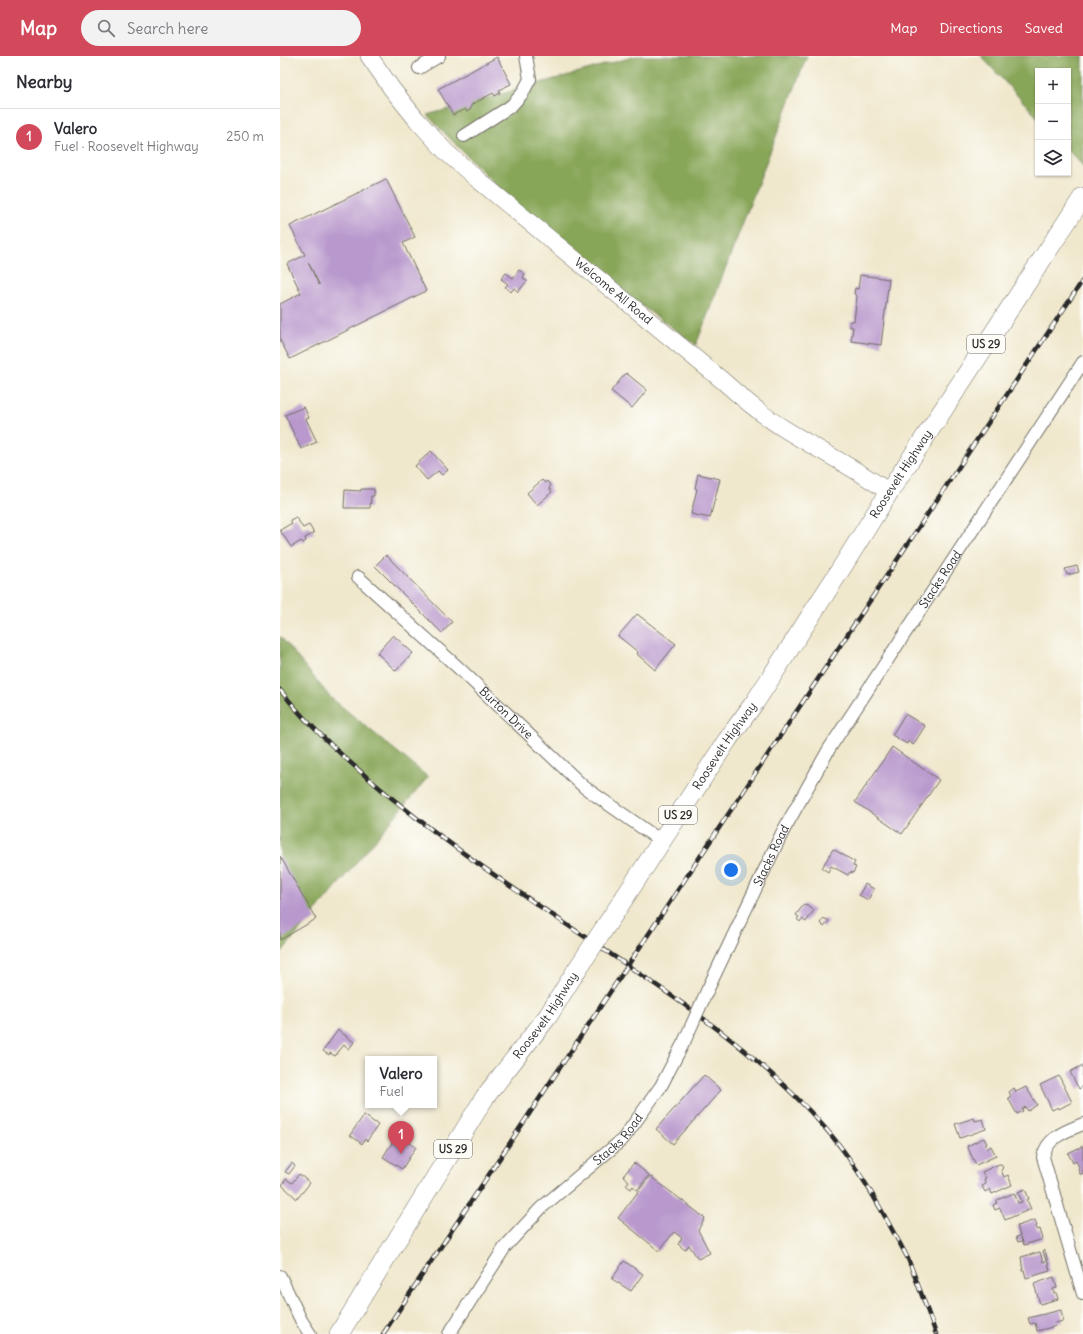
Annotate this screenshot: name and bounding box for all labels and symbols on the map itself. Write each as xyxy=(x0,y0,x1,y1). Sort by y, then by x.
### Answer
street label: Welcome All Road xyxy=(572,254,656,327)
road number: US 29 xyxy=(967,335,1005,353)
street label: Roosevelt Highway xyxy=(866,427,935,521)
street label: Stacks Road xyxy=(915,547,964,611)
street label: Burton Drive xyxy=(476,683,537,742)
street label: Roosevelt Highway xyxy=(689,699,759,792)
road number: US 29 xyxy=(659,806,697,824)
street label: Stacks Road xyxy=(750,822,792,888)
your location xyxy=(721,860,741,880)
street label: Roosevelt Highway xyxy=(510,969,581,1062)
street label: Stacks Road xyxy=(590,1111,646,1168)
pin: 1 xyxy=(388,1121,414,1154)
road number: US 29 xyxy=(434,1140,472,1158)

